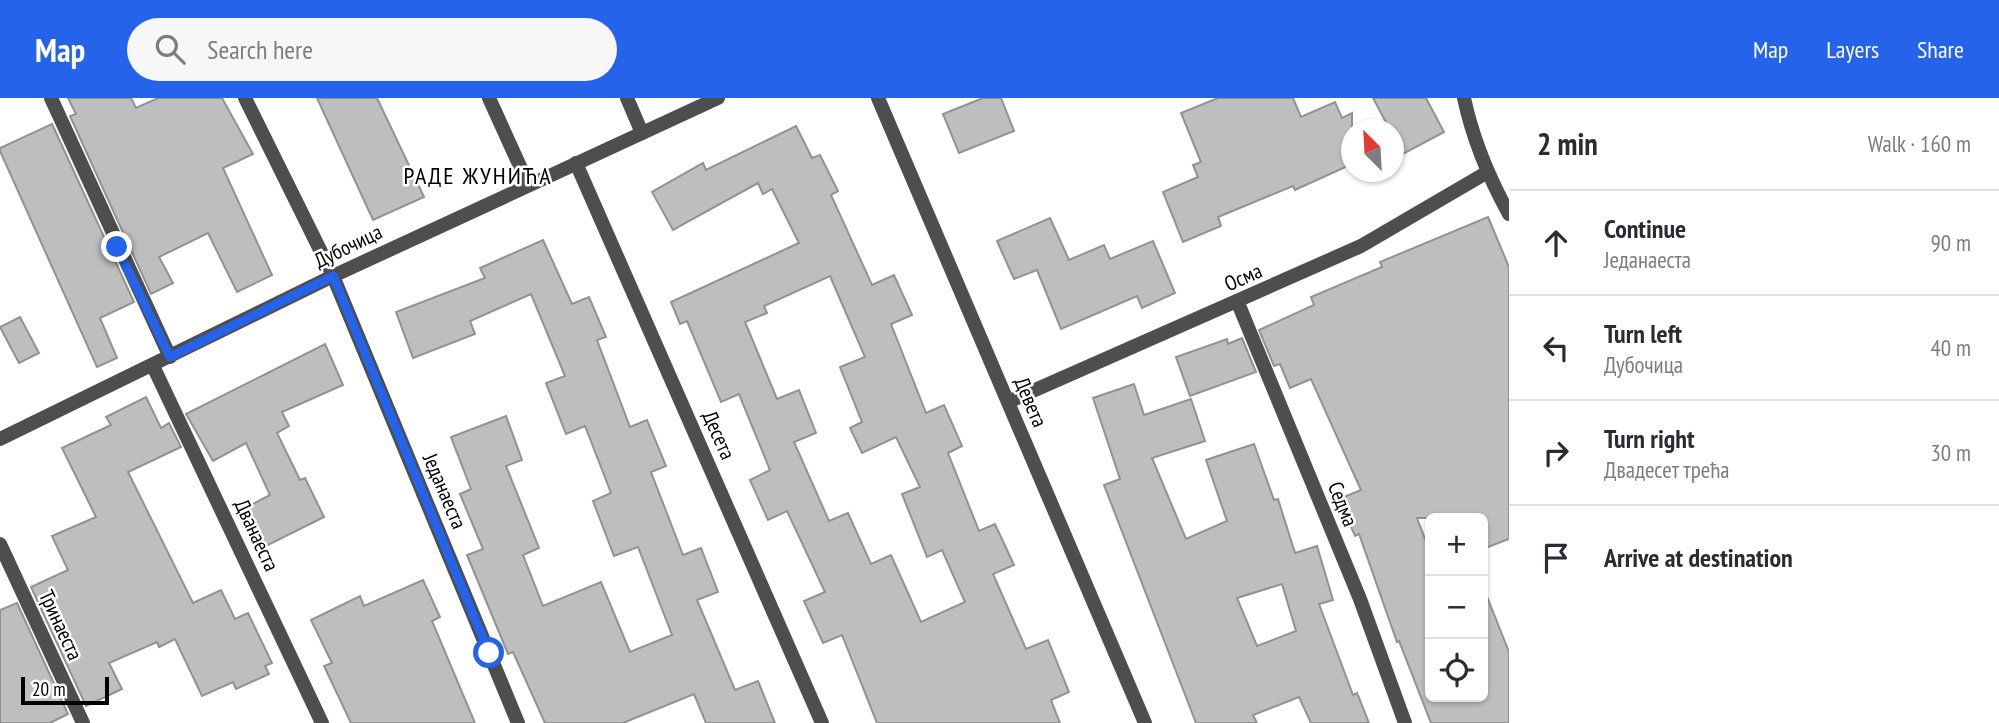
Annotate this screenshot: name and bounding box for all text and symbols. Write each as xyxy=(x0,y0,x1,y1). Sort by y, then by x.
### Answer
search box xyxy=(127,18,617,81)
text: Map xyxy=(35,28,85,71)
icon: search xyxy=(151,30,189,68)
text: Search here xyxy=(207,33,313,66)
text: Map xyxy=(1753,34,1788,65)
text: Layers xyxy=(1826,34,1879,65)
text: Share xyxy=(1917,34,1964,65)
north arrow xyxy=(1341,119,1404,182)
text: 2 min xyxy=(1537,124,1598,163)
text: Walk · 160 m xyxy=(1868,129,1971,158)
district label: РАДЕ ЖУНИЋА xyxy=(403,160,553,191)
text: Continue xyxy=(1604,212,1686,245)
street label: Дубочица xyxy=(310,218,386,274)
icon: ahead xyxy=(1537,224,1575,262)
text: 90 m xyxy=(1930,228,1971,257)
route end xyxy=(101,231,132,262)
text: Једанаеста xyxy=(1604,245,1691,274)
street label: Осма xyxy=(1220,257,1266,297)
text: Turn left xyxy=(1604,317,1682,350)
icon: left xyxy=(1537,329,1575,367)
text: 40 m xyxy=(1930,333,1971,362)
text: Дубочица xyxy=(1604,350,1683,379)
street label: Девета xyxy=(1008,373,1054,431)
street label: Десета xyxy=(696,406,742,464)
text: Turn right xyxy=(1604,422,1695,455)
icon: right xyxy=(1537,434,1575,472)
text: 30 m xyxy=(1930,438,1971,467)
street label: Једанаеста xyxy=(417,448,473,533)
text: Двадесет трећа xyxy=(1604,455,1730,484)
street label: Седма xyxy=(1322,478,1364,530)
street label: Дванаеста xyxy=(229,495,285,575)
map controls xyxy=(1425,513,1488,702)
button: + xyxy=(1425,513,1488,576)
icon: arrive xyxy=(1537,539,1575,577)
text: Arrive at destination xyxy=(1604,541,1793,574)
button: − xyxy=(1425,576,1488,639)
street label: Тринаеста xyxy=(33,586,89,664)
route start xyxy=(473,637,504,668)
button: locate xyxy=(1425,639,1488,702)
scale bar xyxy=(21,674,108,706)
text: 20 m xyxy=(32,677,66,701)

